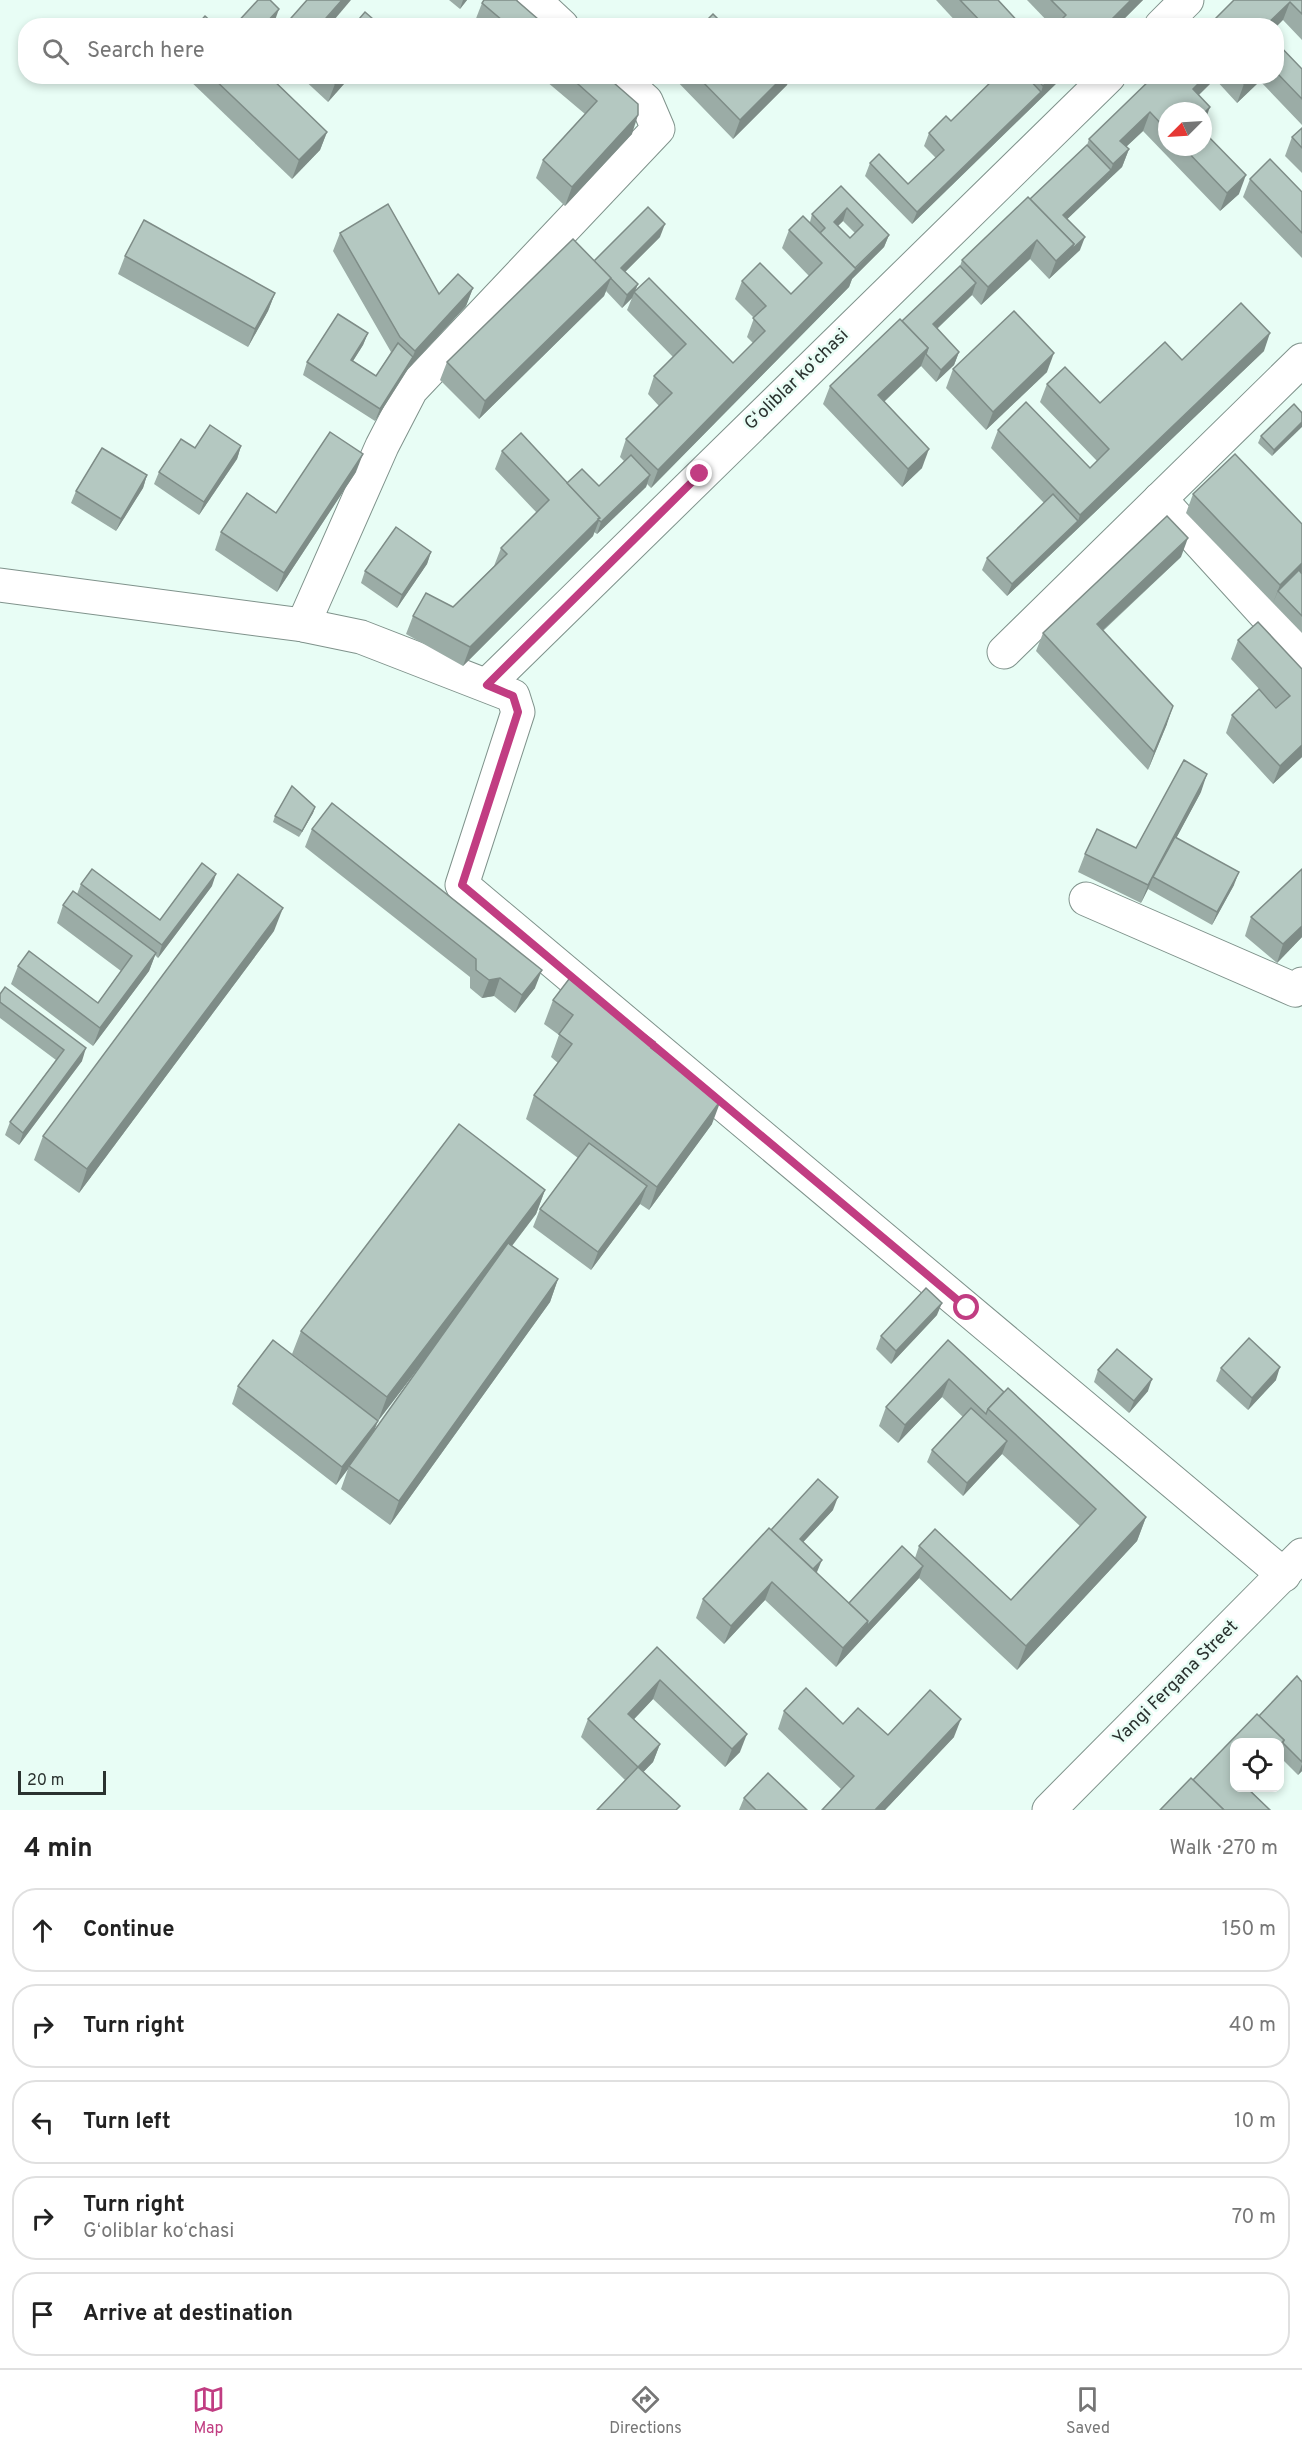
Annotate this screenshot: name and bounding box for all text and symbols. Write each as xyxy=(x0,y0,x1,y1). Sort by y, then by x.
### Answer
search box xyxy=(18,18,1284,84)
icon: search xyxy=(39,35,72,68)
text: Search here xyxy=(87,38,205,65)
north arrow xyxy=(1158,102,1212,156)
street label: Gʻoliblar koʻchasi xyxy=(740,324,854,436)
route end xyxy=(686,460,712,486)
route start xyxy=(953,1294,979,1320)
street label: Yangi Fergana Street xyxy=(1109,1616,1243,1750)
map controls xyxy=(1230,1738,1284,1792)
button: locate xyxy=(1230,1738,1284,1792)
scale bar xyxy=(18,1768,106,1796)
text: 20 m xyxy=(27,1771,64,1791)
text: 4 min xyxy=(24,1833,93,1866)
text: Walk · 270 m xyxy=(1170,1836,1278,1862)
icon: ahead xyxy=(26,1914,59,1947)
text: Continue xyxy=(83,1917,174,1944)
text: 150 m xyxy=(1222,1917,1276,1943)
icon: right xyxy=(26,2010,59,2043)
text: Turn right xyxy=(83,2013,185,2040)
text: 40 m xyxy=(1229,2013,1276,2039)
icon: left xyxy=(26,2106,59,2139)
text: Turn left xyxy=(83,2109,171,2136)
text: 10 m xyxy=(1234,2109,1276,2135)
text: Turn right xyxy=(83,2192,185,2219)
icon: right xyxy=(26,2202,59,2235)
text: 70 m xyxy=(1232,2205,1276,2231)
text: Gʻoliblar koʻchasi xyxy=(83,2219,234,2245)
icon: arrive xyxy=(26,2298,59,2331)
text: Arrive at destination xyxy=(83,2301,293,2328)
tab: Map xyxy=(192,2383,225,2439)
tab: Directions xyxy=(609,2383,682,2439)
tab: Saved xyxy=(1066,2383,1110,2439)

